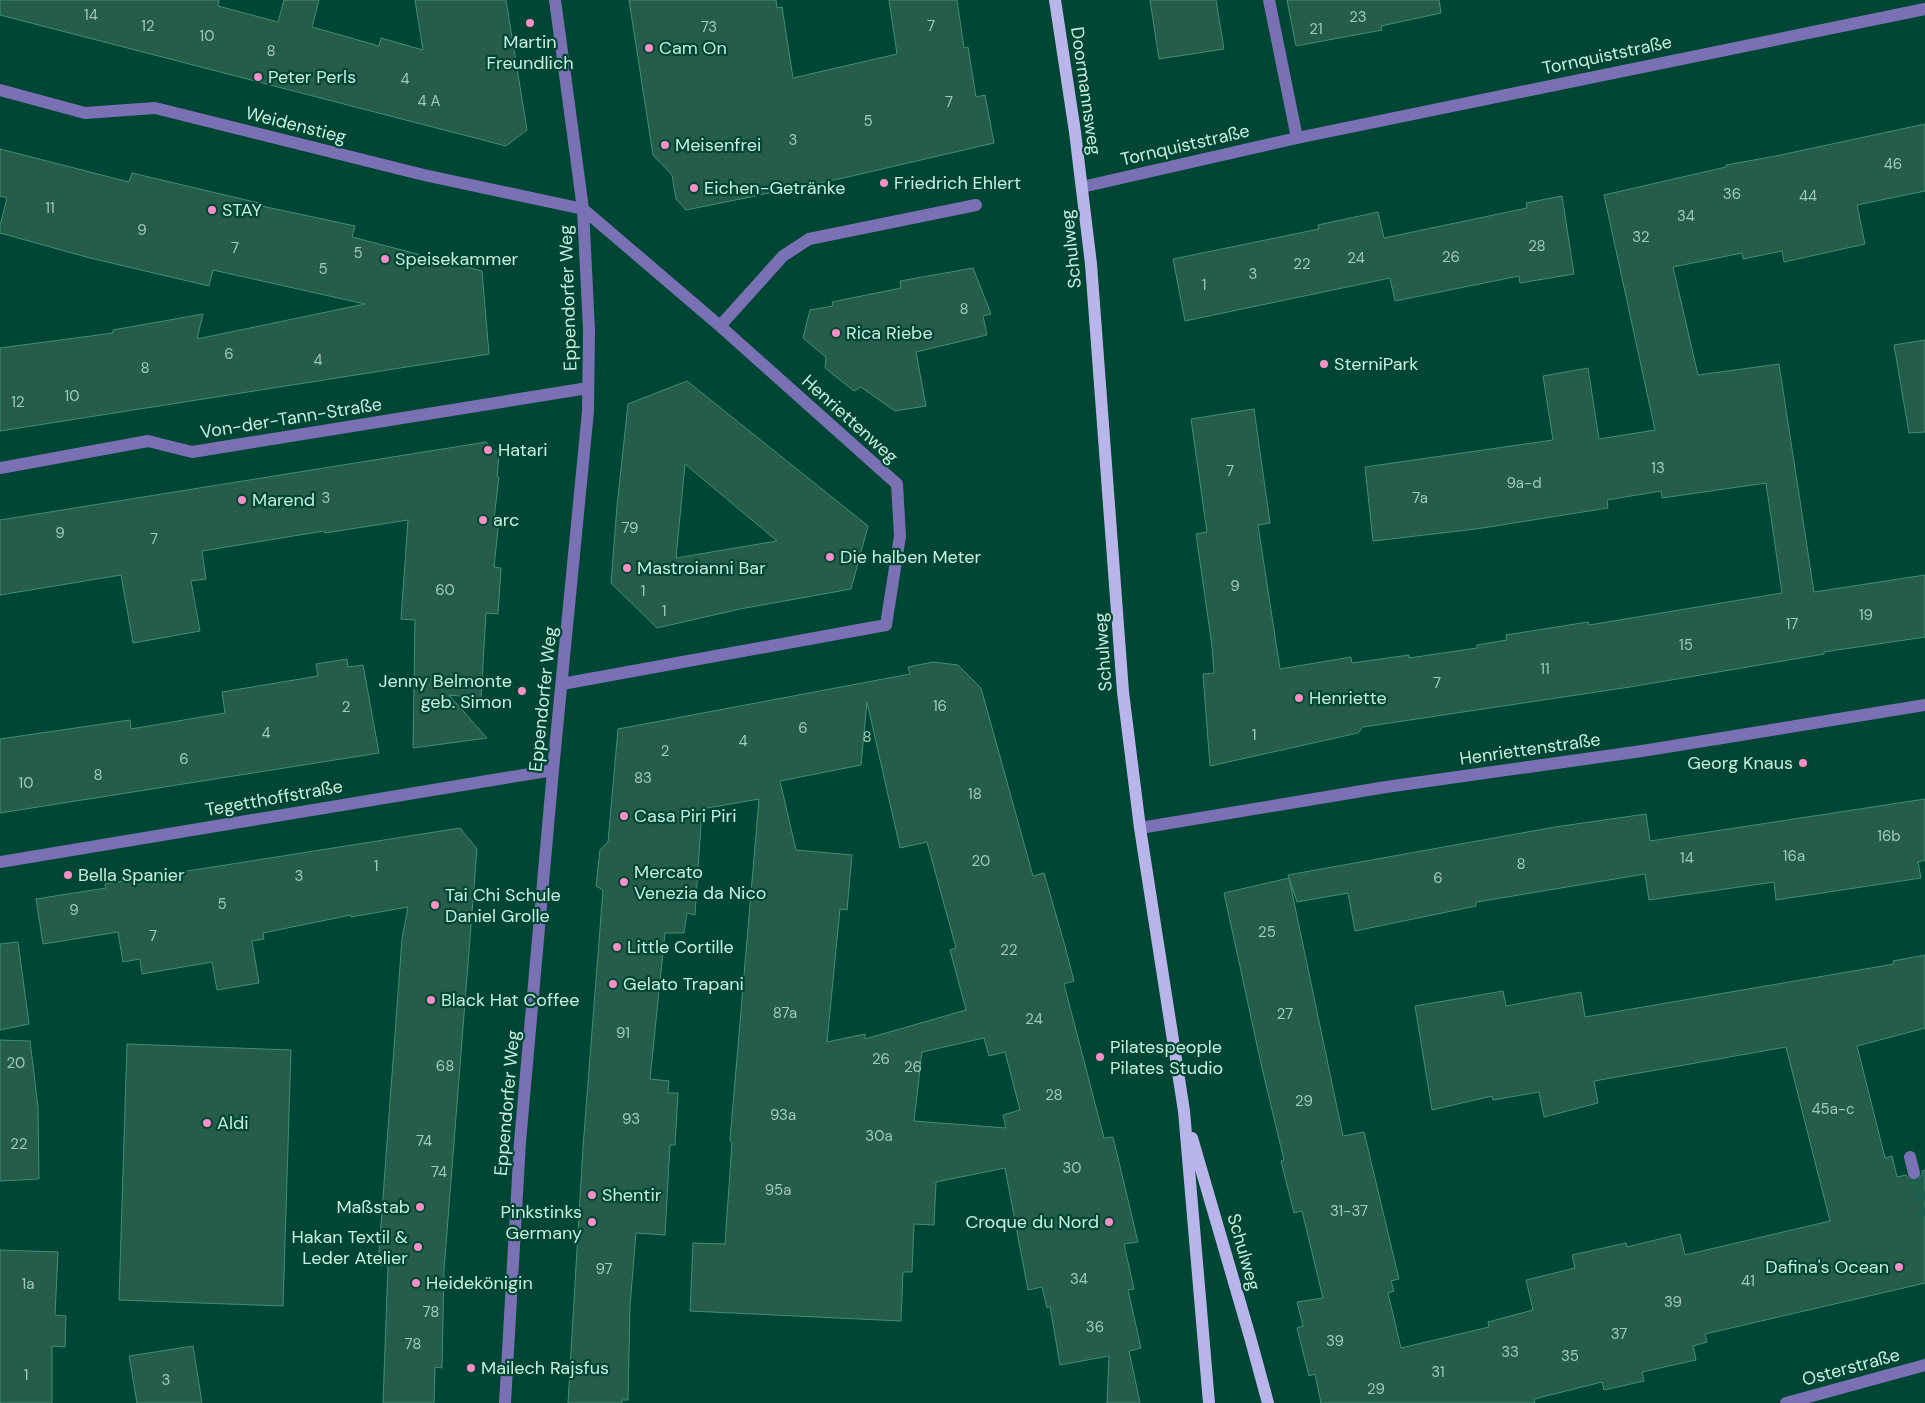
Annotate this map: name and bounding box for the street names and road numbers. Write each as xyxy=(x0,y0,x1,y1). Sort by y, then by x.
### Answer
street label: Doormannsweg xyxy=(1065,25,1107,157)
street label: Tornquiststraße xyxy=(1540,30,1674,80)
street label: Weidenstieg xyxy=(243,101,349,149)
street label: Tornquiststraße xyxy=(1118,118,1252,172)
street label: Schulweg xyxy=(1055,208,1087,290)
street label: Eppendorfer Weg xyxy=(553,225,583,371)
street label: Henriettenweg xyxy=(797,369,903,469)
street label: Von-der-Tann-Straße xyxy=(199,392,383,444)
street label: Schulweg xyxy=(1088,612,1118,692)
street label: Eppendorfer Weg xyxy=(523,625,563,773)
street label: Henriettenstraße xyxy=(1458,727,1602,771)
street label: Tegetthoffstraße xyxy=(203,774,345,822)
street label: Eppendorfer Weg xyxy=(489,1029,525,1177)
street label: Schulweg xyxy=(1222,1211,1266,1293)
street label: Osterstraße xyxy=(1799,1342,1903,1392)

